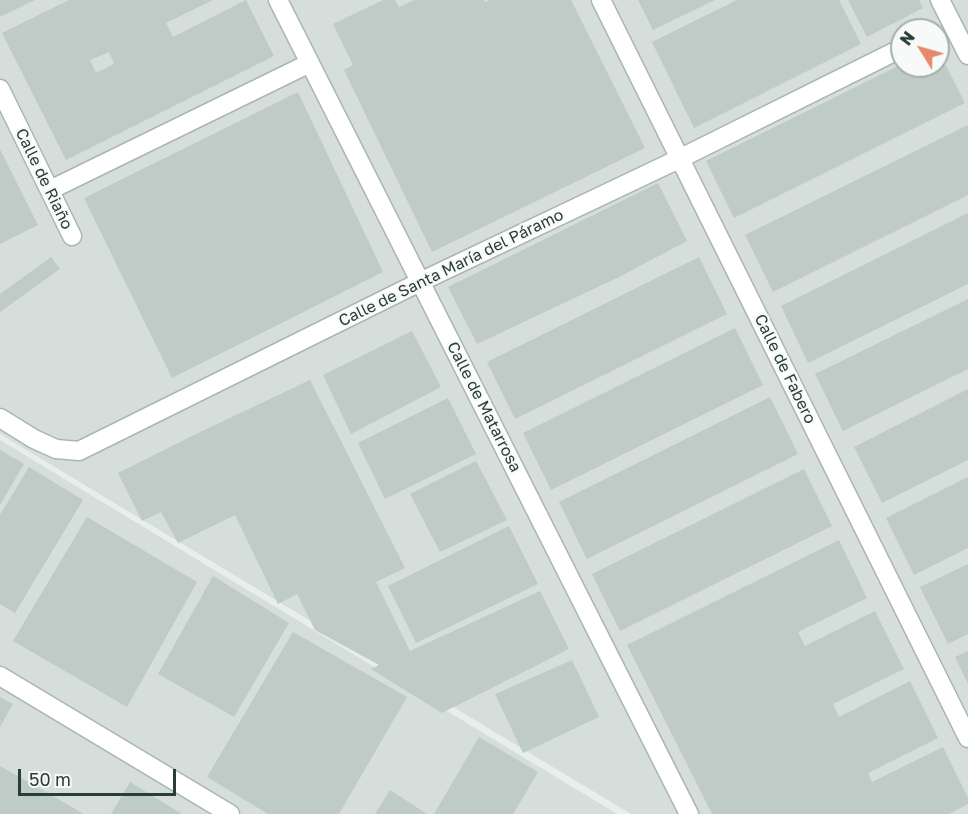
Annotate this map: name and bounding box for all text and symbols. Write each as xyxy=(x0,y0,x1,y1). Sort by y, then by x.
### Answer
north arrow xyxy=(890,18,950,78)
text: N xyxy=(896,27,919,49)
street label: Calle de Riaño xyxy=(11,125,77,233)
street label: Calle de Santa María del Páramo xyxy=(335,205,567,331)
street label: Calle de Fabero xyxy=(750,311,820,427)
street label: Calle de Matarrosa xyxy=(443,339,525,475)
scale bar xyxy=(21,757,178,795)
text: 50 m xyxy=(29,768,71,790)

